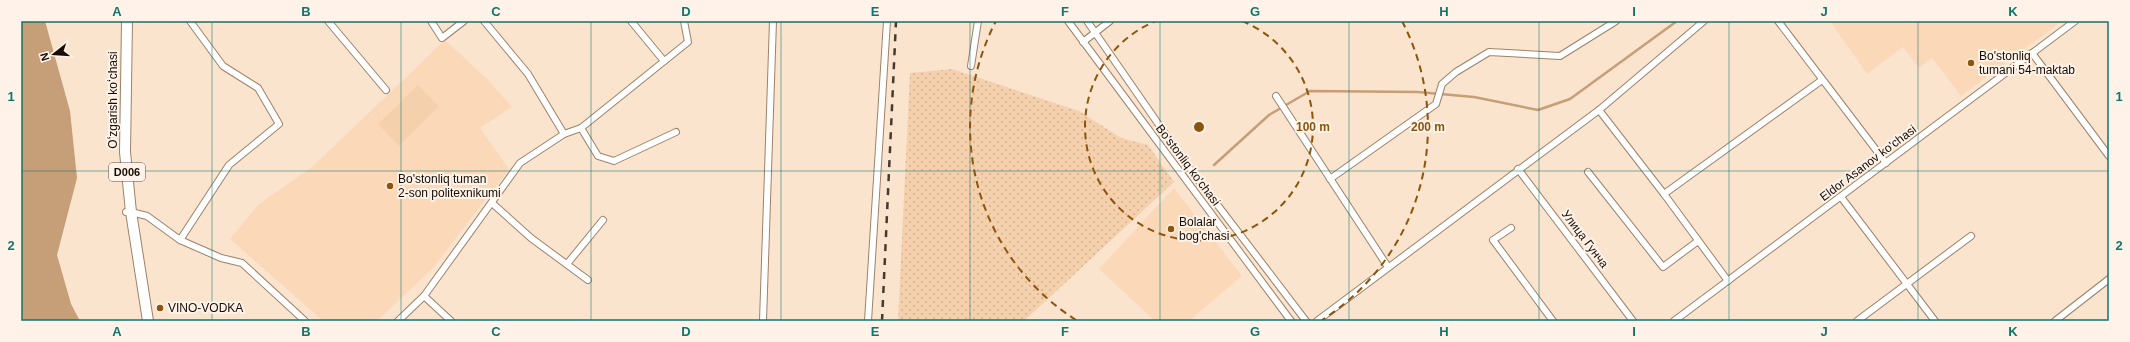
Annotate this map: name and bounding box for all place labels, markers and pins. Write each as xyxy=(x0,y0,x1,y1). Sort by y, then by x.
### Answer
place label: Bo'stonliq tumani 54-maktab xyxy=(1979,49,2075,77)
marker: Bo'stonliq tumani 54-maktab xyxy=(1966,58,1976,68)
centre of rings xyxy=(1192,120,1206,134)
place label: Bo'stonliq tuman 2-son politexnikumi xyxy=(398,172,501,200)
marker: Bo'stonliq tuman 2-son politexnikumi xyxy=(385,181,395,191)
place label: Bolalar bog'chasi xyxy=(1179,215,1229,243)
marker: Bolalar bog'chasi xyxy=(1166,224,1176,234)
place label: VINO-VODKA xyxy=(168,301,243,315)
marker: VINO-VODKA xyxy=(155,303,165,313)

